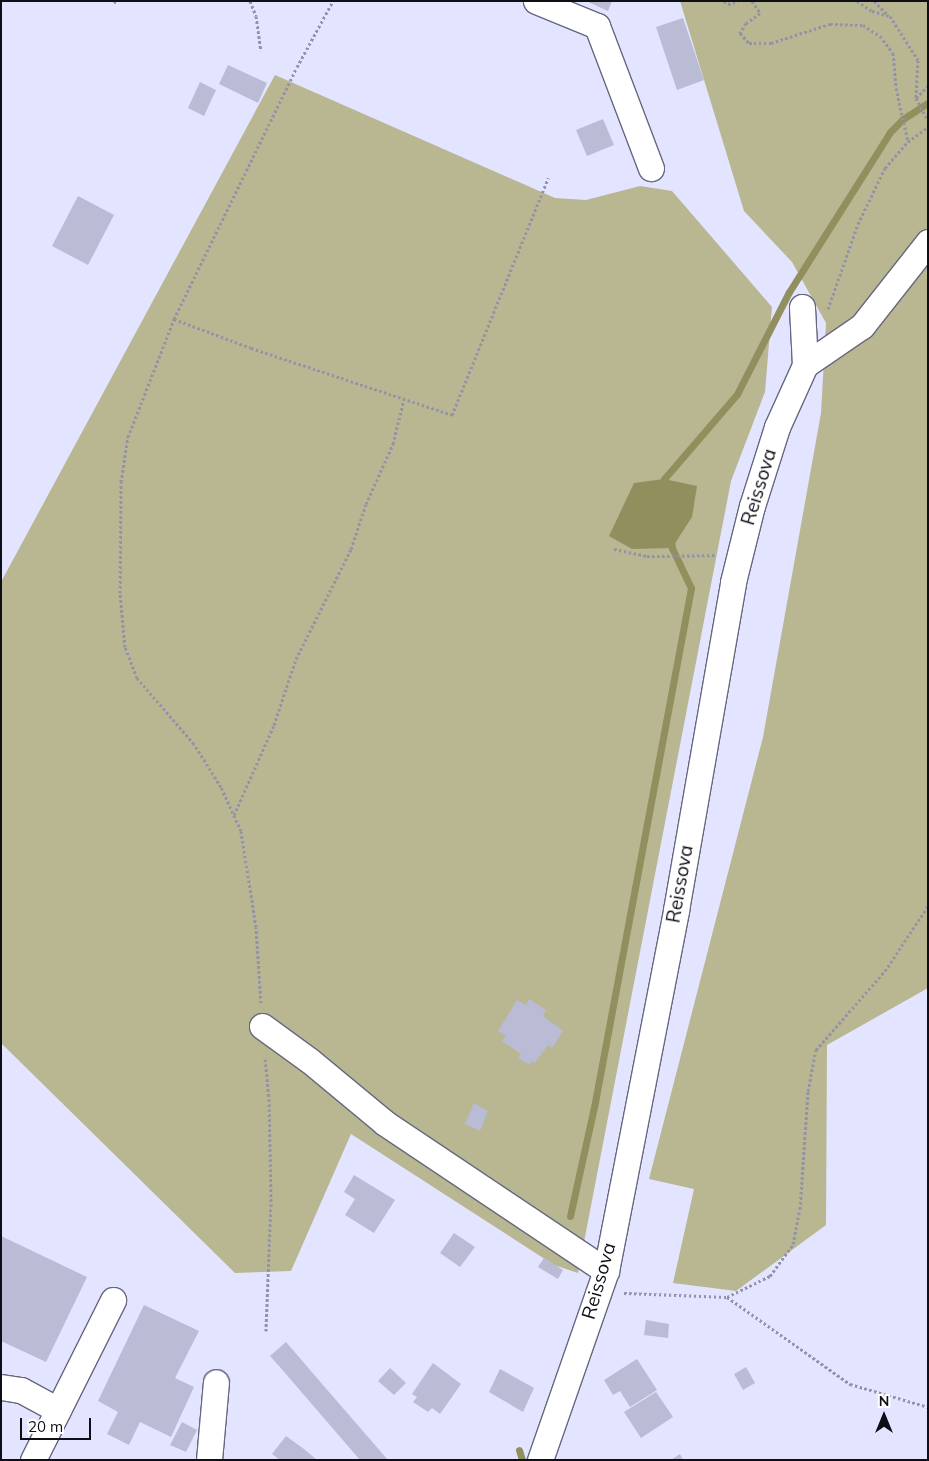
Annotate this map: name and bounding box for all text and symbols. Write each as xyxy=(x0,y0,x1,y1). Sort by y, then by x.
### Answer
street label: Reissova xyxy=(737,446,781,528)
street label: Reissova xyxy=(662,843,698,925)
street label: Reissova xyxy=(577,1240,621,1322)
north arrow xyxy=(859,1391,909,1441)
text: N xyxy=(879,1392,889,1410)
scale bar xyxy=(22,1408,94,1440)
text: 20 m xyxy=(28,1417,63,1436)

